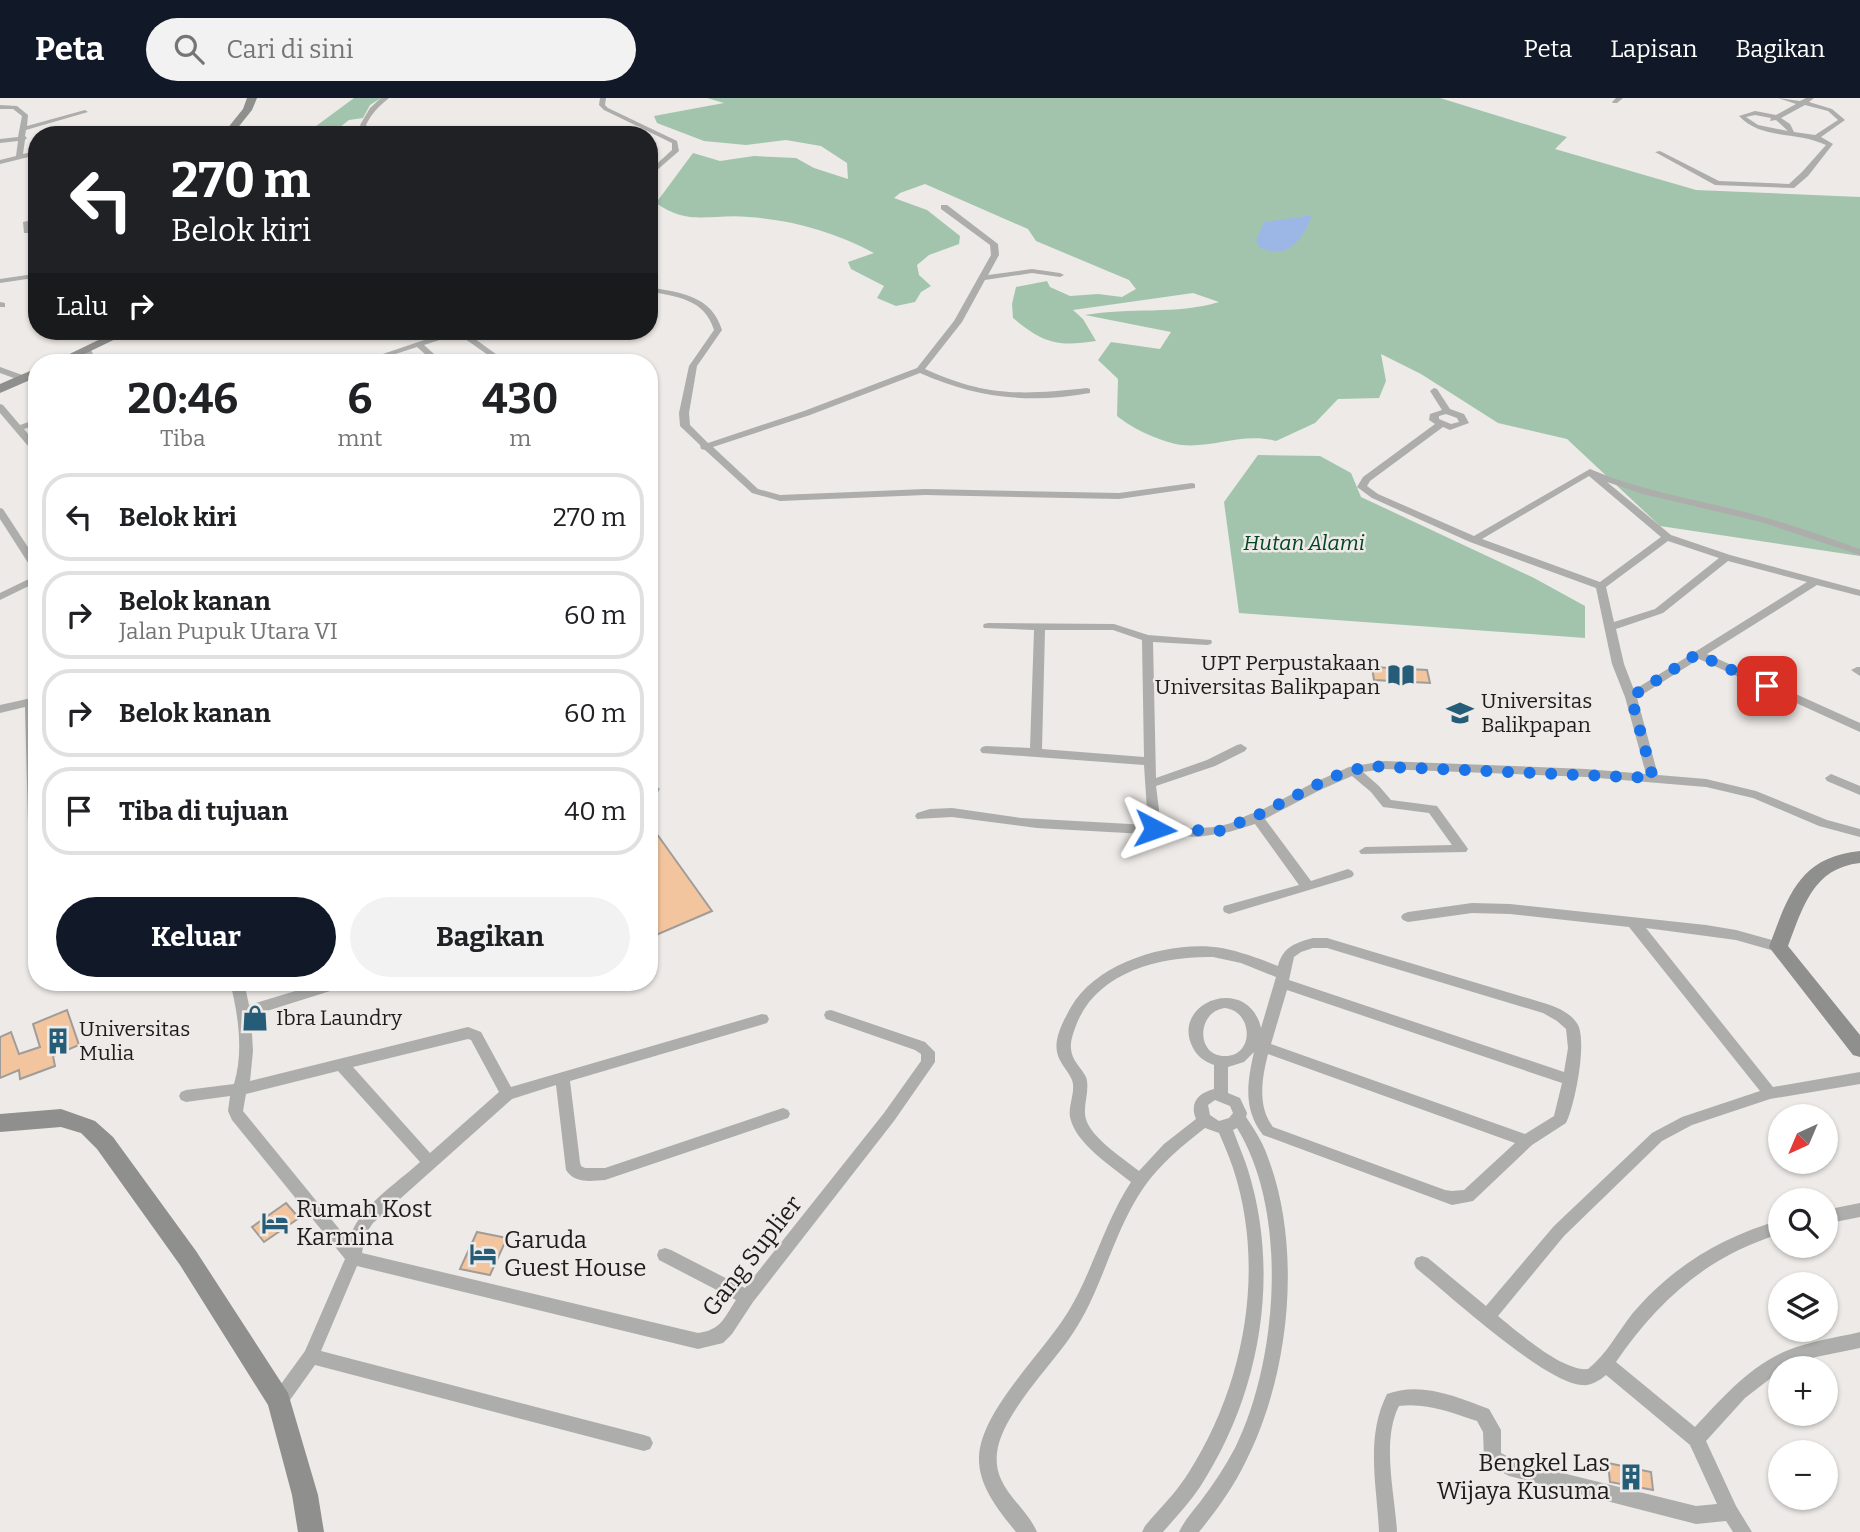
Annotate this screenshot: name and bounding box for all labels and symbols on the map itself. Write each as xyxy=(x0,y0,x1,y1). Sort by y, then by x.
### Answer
park label: Hutan Alami xyxy=(1243,530,1365,556)
place label: UPT Perpustakaan Universitas Balikpapan xyxy=(1155,650,1380,700)
pin xyxy=(1737,656,1797,716)
library icon: UPT Perpustakaan Universitas Balikpapan xyxy=(1386,660,1416,690)
place label: Universitas Balikpapan xyxy=(1481,688,1592,738)
school or university icon: Universitas Balikpapan xyxy=(1445,698,1475,728)
position arrow xyxy=(1118,792,1192,866)
shop icon: Ibra Laundry xyxy=(240,1003,270,1033)
place label: Ibra Laundry xyxy=(276,1005,403,1031)
place label: Universitas Mulia xyxy=(79,1016,190,1066)
building icon: Universitas Mulia xyxy=(43,1026,73,1056)
north arrow xyxy=(1768,1104,1838,1174)
street label: Gang Suplier xyxy=(696,1190,808,1322)
place label: Rumah Kost Karmina xyxy=(296,1195,432,1251)
hotel icon: Rumah Kost Karmina xyxy=(260,1208,290,1238)
place label: Garuda Guest House xyxy=(504,1226,646,1282)
hotel icon: Garuda Guest House xyxy=(468,1239,498,1269)
place label: Bengkel Las Wijaya Kusuma xyxy=(1437,1449,1610,1505)
building icon: Bengkel Las Wijaya Kusuma xyxy=(1616,1462,1646,1492)

